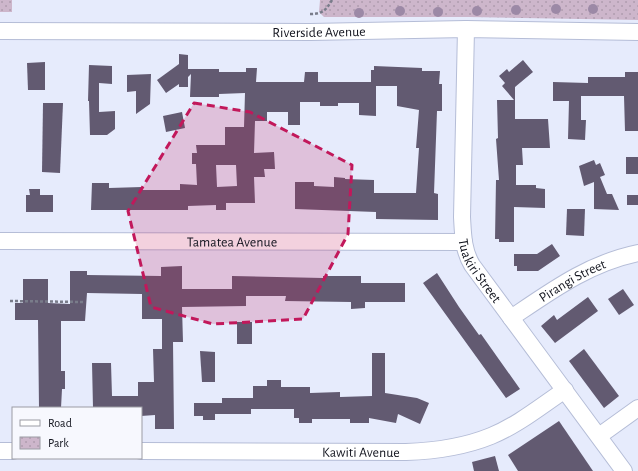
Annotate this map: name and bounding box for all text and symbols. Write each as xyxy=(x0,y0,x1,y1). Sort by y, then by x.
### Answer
street label: Riverside Avenue xyxy=(272,25,366,40)
street label: Tamatea Avenue xyxy=(187,235,277,250)
street label: Tuakiri Street xyxy=(456,238,504,306)
street label: Pirangi Street xyxy=(537,257,608,305)
legend xyxy=(12,407,142,459)
text: Road xyxy=(48,417,72,429)
text: Park xyxy=(48,437,69,449)
street label: Kawiti Avenue xyxy=(322,446,400,460)

